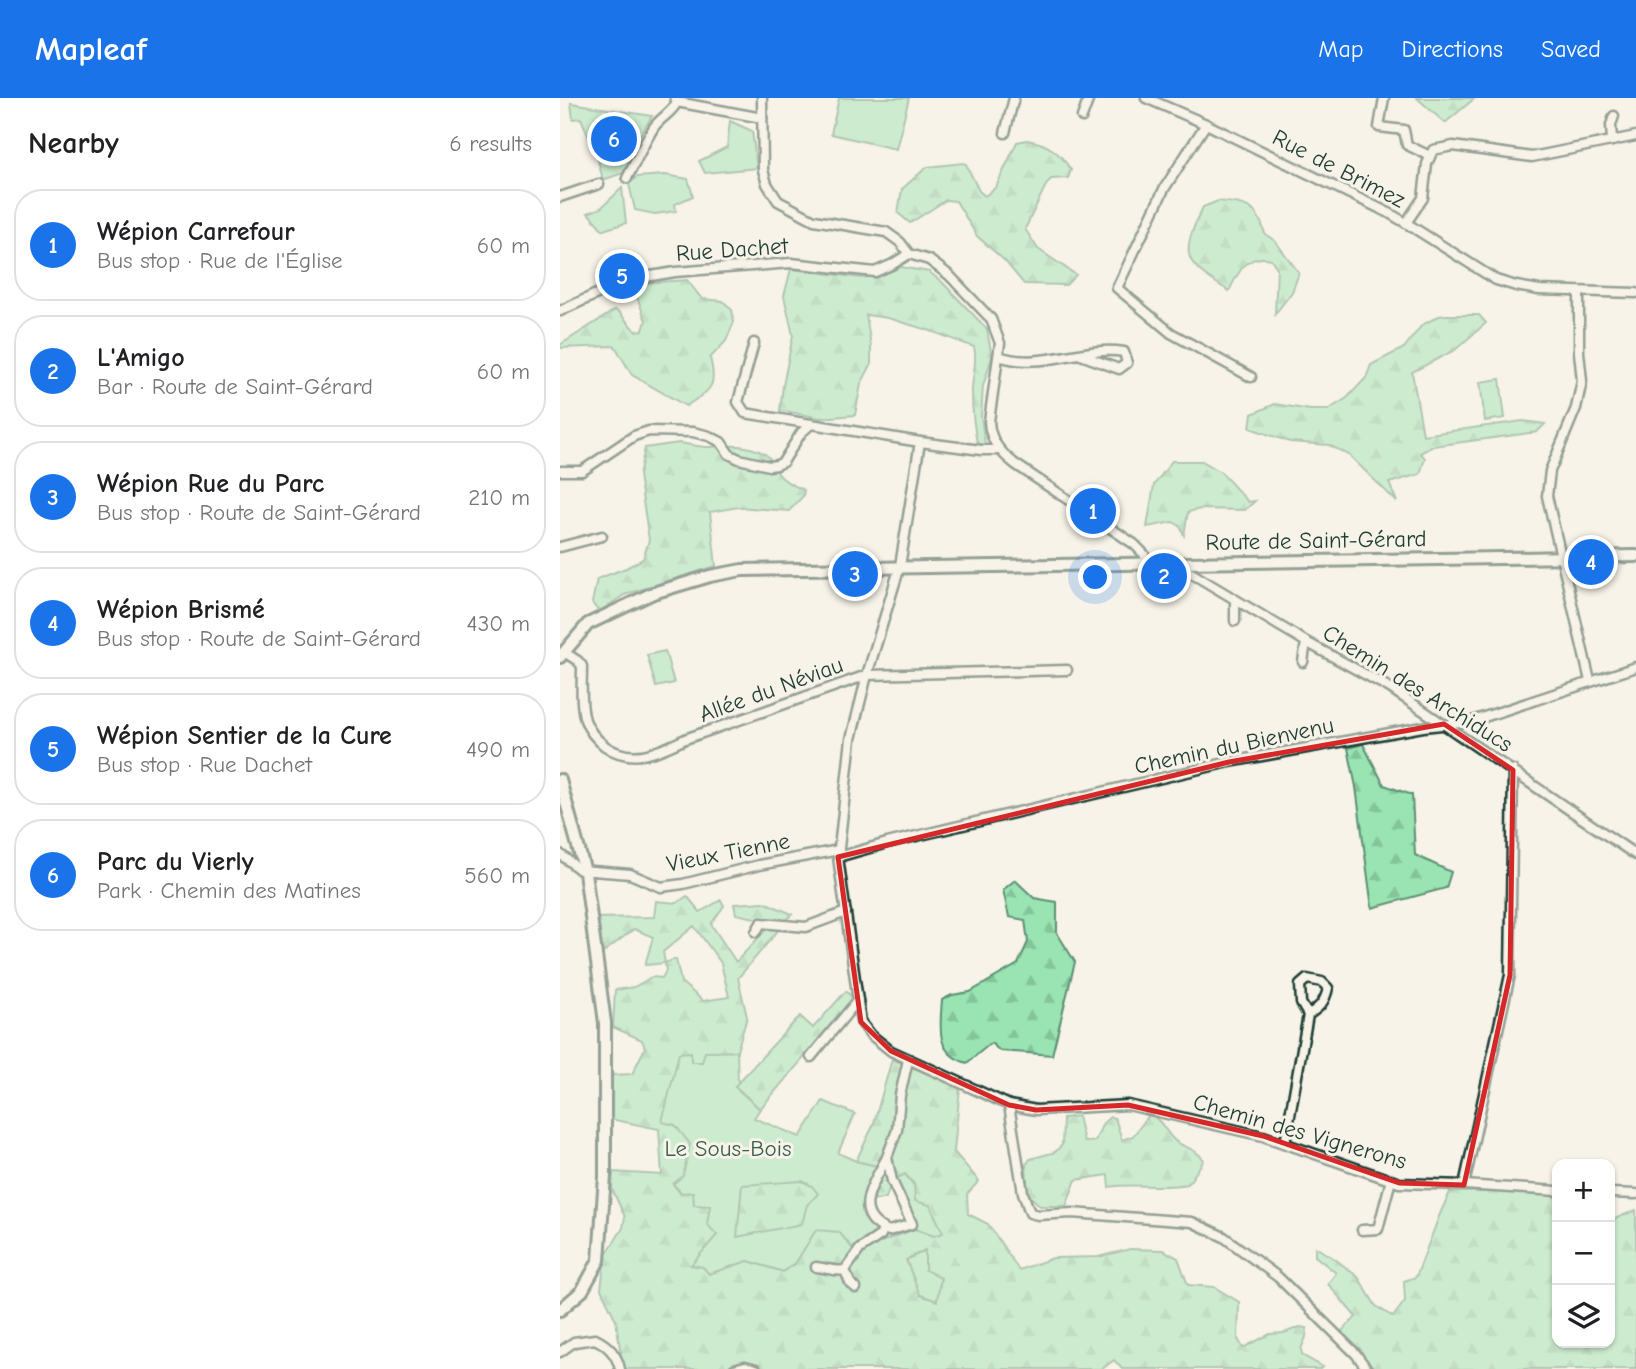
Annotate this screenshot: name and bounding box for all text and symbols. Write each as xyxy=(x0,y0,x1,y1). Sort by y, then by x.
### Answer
text: Mapleaf xyxy=(35,30,147,68)
text: Map xyxy=(1318,35,1364,63)
text: Directions xyxy=(1402,35,1503,63)
text: Saved xyxy=(1541,35,1601,63)
pin: 6 xyxy=(591,113,637,165)
street label: Rue de Brimez xyxy=(1268,123,1410,213)
text: Nearby xyxy=(28,126,119,161)
text: 6 results xyxy=(449,130,532,157)
text: Wépion Carrefour xyxy=(97,217,295,247)
text: 1 xyxy=(48,232,58,259)
text: 60 m xyxy=(477,232,530,259)
street label: Rue Dachet xyxy=(675,232,791,267)
text: Bus stop · Rue de l'Église xyxy=(97,247,342,274)
pin: 5 xyxy=(599,250,645,302)
text: L'Amigo xyxy=(97,343,185,373)
text: 2 xyxy=(47,358,59,385)
text: 60 m xyxy=(477,358,530,385)
text: Bar · Route de Saint-Gérard xyxy=(97,373,373,400)
text: Wépion Rue du Parc xyxy=(97,469,324,499)
text: 3 xyxy=(47,484,59,511)
text: 210 m xyxy=(468,484,530,511)
pin: 1 xyxy=(1070,485,1116,537)
text: Bus stop · Route de Saint-Gérard xyxy=(97,499,421,526)
street label: Route de Saint-Gérard xyxy=(1205,525,1427,556)
pin: 4 xyxy=(1568,536,1614,588)
pin: 3 xyxy=(832,548,878,600)
pin: 2 xyxy=(1141,550,1187,602)
your location xyxy=(1078,560,1112,594)
text: Wépion Brismé xyxy=(97,595,265,625)
text: 4 xyxy=(48,610,58,637)
text: 430 m xyxy=(467,610,530,637)
street label: Chemin des Archiducs xyxy=(1318,619,1518,758)
text: Bus stop · Route de Saint-Gérard xyxy=(97,625,421,652)
street label: Allée du Néviau xyxy=(696,651,847,728)
street label: Chemin du Bienvenu xyxy=(1132,711,1336,780)
text: Wépion Sentier de la Cure xyxy=(97,721,392,751)
text: 5 xyxy=(47,736,59,763)
text: 490 m xyxy=(466,736,530,763)
text: Bus stop · Rue Dachet xyxy=(97,751,312,778)
street label: Vieux Tienne xyxy=(664,827,792,878)
text: Parc du Vierly xyxy=(97,847,254,877)
text: 6 xyxy=(47,862,59,889)
text: 560 m xyxy=(464,862,530,889)
text: Park · Chemin des Matines xyxy=(97,877,361,904)
street label: Chemin des Vignerons xyxy=(1190,1088,1410,1175)
park label: Le Sous-Bois xyxy=(665,1135,791,1162)
map controls xyxy=(1552,1159,1615,1348)
button: + xyxy=(1552,1159,1615,1222)
button: − xyxy=(1552,1222,1615,1285)
button: layers xyxy=(1552,1285,1615,1348)

